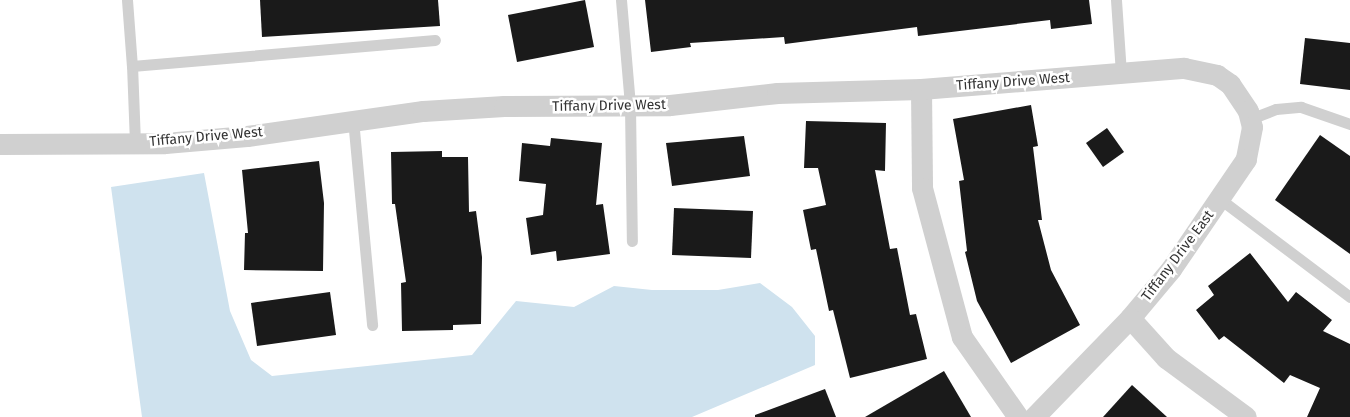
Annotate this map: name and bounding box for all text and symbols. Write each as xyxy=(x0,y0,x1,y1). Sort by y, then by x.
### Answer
street label: Tiffany Drive West xyxy=(956,70,1070,94)
street label: Tiffany Drive West xyxy=(552,97,666,115)
street label: Tiffany Drive West xyxy=(149,124,263,150)
street label: Tiffany Drive East xyxy=(1138,207,1218,305)

